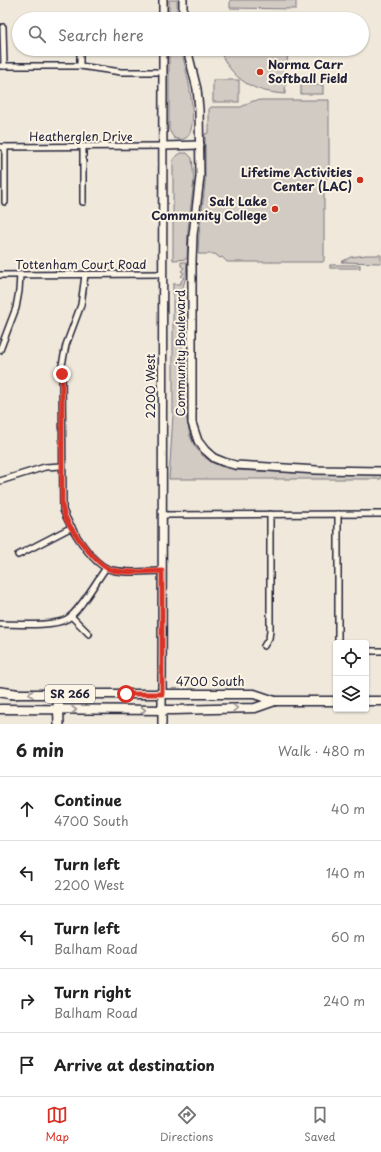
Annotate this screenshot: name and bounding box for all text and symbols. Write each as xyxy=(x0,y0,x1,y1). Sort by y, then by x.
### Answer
search box xyxy=(12,12,369,56)
icon: search xyxy=(26,23,48,45)
text: Search here xyxy=(58,23,144,46)
place label: Norma Carr Softball Field xyxy=(268,55,348,87)
marker: Norma Carr Softball Field xyxy=(255,67,265,77)
street label: Heatherglen Drive xyxy=(29,127,133,145)
place label: Lifetime Activities Center (LAC) xyxy=(241,163,352,195)
marker: Lifetime Activities Center (LAC) xyxy=(355,175,365,185)
place label: Salt Lake Community College xyxy=(151,192,267,224)
marker: Salt Lake Community College xyxy=(270,204,280,214)
street label: Tottenham Court Road xyxy=(15,255,147,273)
street label: Community Boulevard xyxy=(171,289,189,416)
street label: 2200 West xyxy=(141,353,159,418)
route end xyxy=(53,365,71,383)
map controls xyxy=(333,640,369,712)
button: locate xyxy=(333,640,369,676)
street label: 4700 South xyxy=(176,672,244,690)
button: layers xyxy=(333,676,369,712)
road number: SR 266 xyxy=(45,685,95,703)
route start xyxy=(117,685,135,703)
one-way arrow xyxy=(27,690,33,698)
one-way arrow xyxy=(232,704,238,712)
one-way arrow xyxy=(71,706,77,714)
one-way arrow xyxy=(140,706,146,714)
text: 6 min xyxy=(16,737,64,763)
text: Walk · 480 m xyxy=(278,741,365,760)
text: Continue xyxy=(54,788,122,811)
icon: ahead xyxy=(16,798,38,820)
text: 40 m xyxy=(331,799,365,818)
text: 4700 South xyxy=(54,811,128,830)
text: Turn left xyxy=(54,852,120,875)
icon: left xyxy=(16,862,38,884)
text: 140 m xyxy=(326,863,365,882)
text: 2200 West xyxy=(54,875,124,894)
text: Turn left xyxy=(54,916,120,939)
icon: left xyxy=(16,926,38,948)
text: 60 m xyxy=(331,927,365,946)
text: Balham Road xyxy=(54,939,138,958)
text: Turn right xyxy=(54,980,131,1003)
icon: right xyxy=(16,990,38,1012)
text: 240 m xyxy=(323,991,365,1010)
text: Balham Road xyxy=(54,1003,138,1022)
text: Arrive at destination xyxy=(54,1053,215,1076)
icon: arrive xyxy=(16,1054,38,1076)
tab: Map xyxy=(45,1104,69,1145)
tab: Directions xyxy=(160,1104,213,1145)
tab: Saved xyxy=(304,1104,336,1145)

